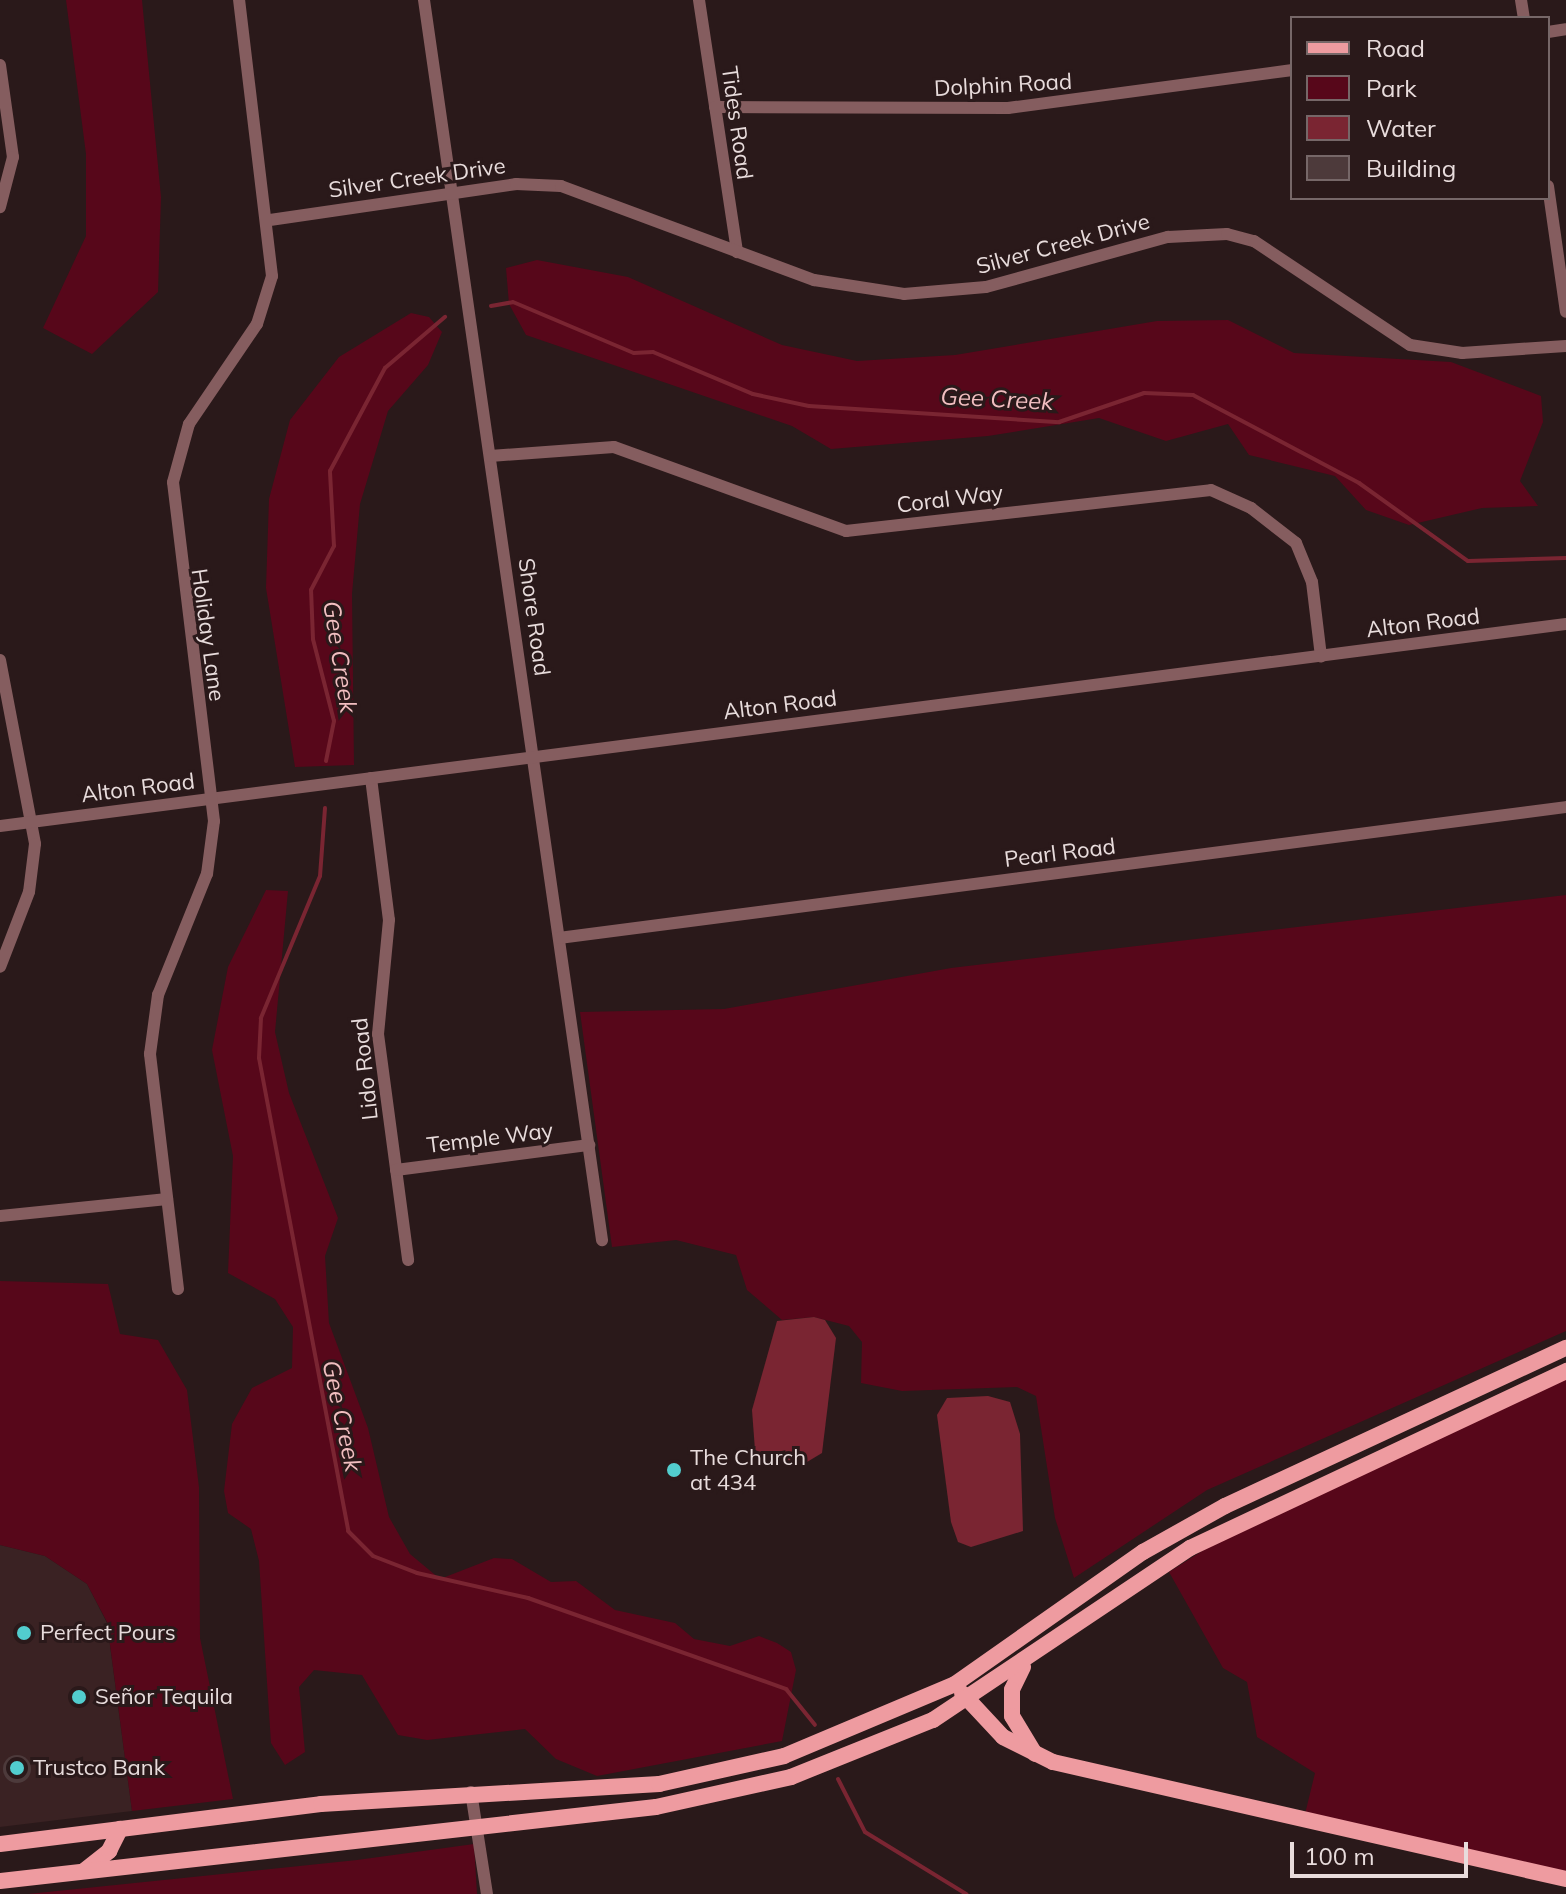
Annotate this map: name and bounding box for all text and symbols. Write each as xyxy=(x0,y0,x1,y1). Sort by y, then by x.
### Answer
legend xyxy=(1290,16,1550,200)
text: Road xyxy=(1366,33,1425,63)
street label: Tides Road xyxy=(716,65,758,181)
street label: Dolphin Road xyxy=(933,68,1073,102)
text: Park xyxy=(1366,73,1417,103)
text: Water xyxy=(1366,113,1436,143)
street label: Silver Creek Drive xyxy=(327,153,507,203)
text: Building xyxy=(1366,153,1456,183)
street label: Silver Creek Drive xyxy=(973,208,1153,280)
water label: Gee Creek xyxy=(940,382,1054,416)
street label: Coral Way xyxy=(895,479,1005,519)
street label: Shore Road xyxy=(513,556,555,678)
street label: Holiday Lane xyxy=(186,567,230,703)
water label: Gee Creek xyxy=(317,599,363,715)
street label: Alton Road xyxy=(1365,603,1481,643)
street label: Alton Road xyxy=(722,685,838,725)
street label: Alton Road xyxy=(80,768,196,808)
street label: Pearl Road xyxy=(1003,833,1117,873)
street label: Lido Road xyxy=(347,1017,383,1121)
street label: Temple Way xyxy=(425,1117,555,1159)
water label: Gee Creek xyxy=(316,1358,368,1474)
place label: The Church at 434 xyxy=(690,1444,806,1496)
marker: The Church at 434 xyxy=(665,1461,683,1479)
place label: Perfect Pours xyxy=(40,1620,176,1646)
marker: Perfect Pours xyxy=(15,1624,33,1642)
place label: Señor Tequila xyxy=(95,1684,233,1710)
marker: Señor Tequila xyxy=(70,1688,88,1706)
place label: Trustco Bank xyxy=(33,1755,165,1781)
marker: Trustco Bank xyxy=(8,1759,26,1777)
scale bar xyxy=(1294,1826,1472,1876)
text: 100 m xyxy=(1304,1841,1375,1871)

